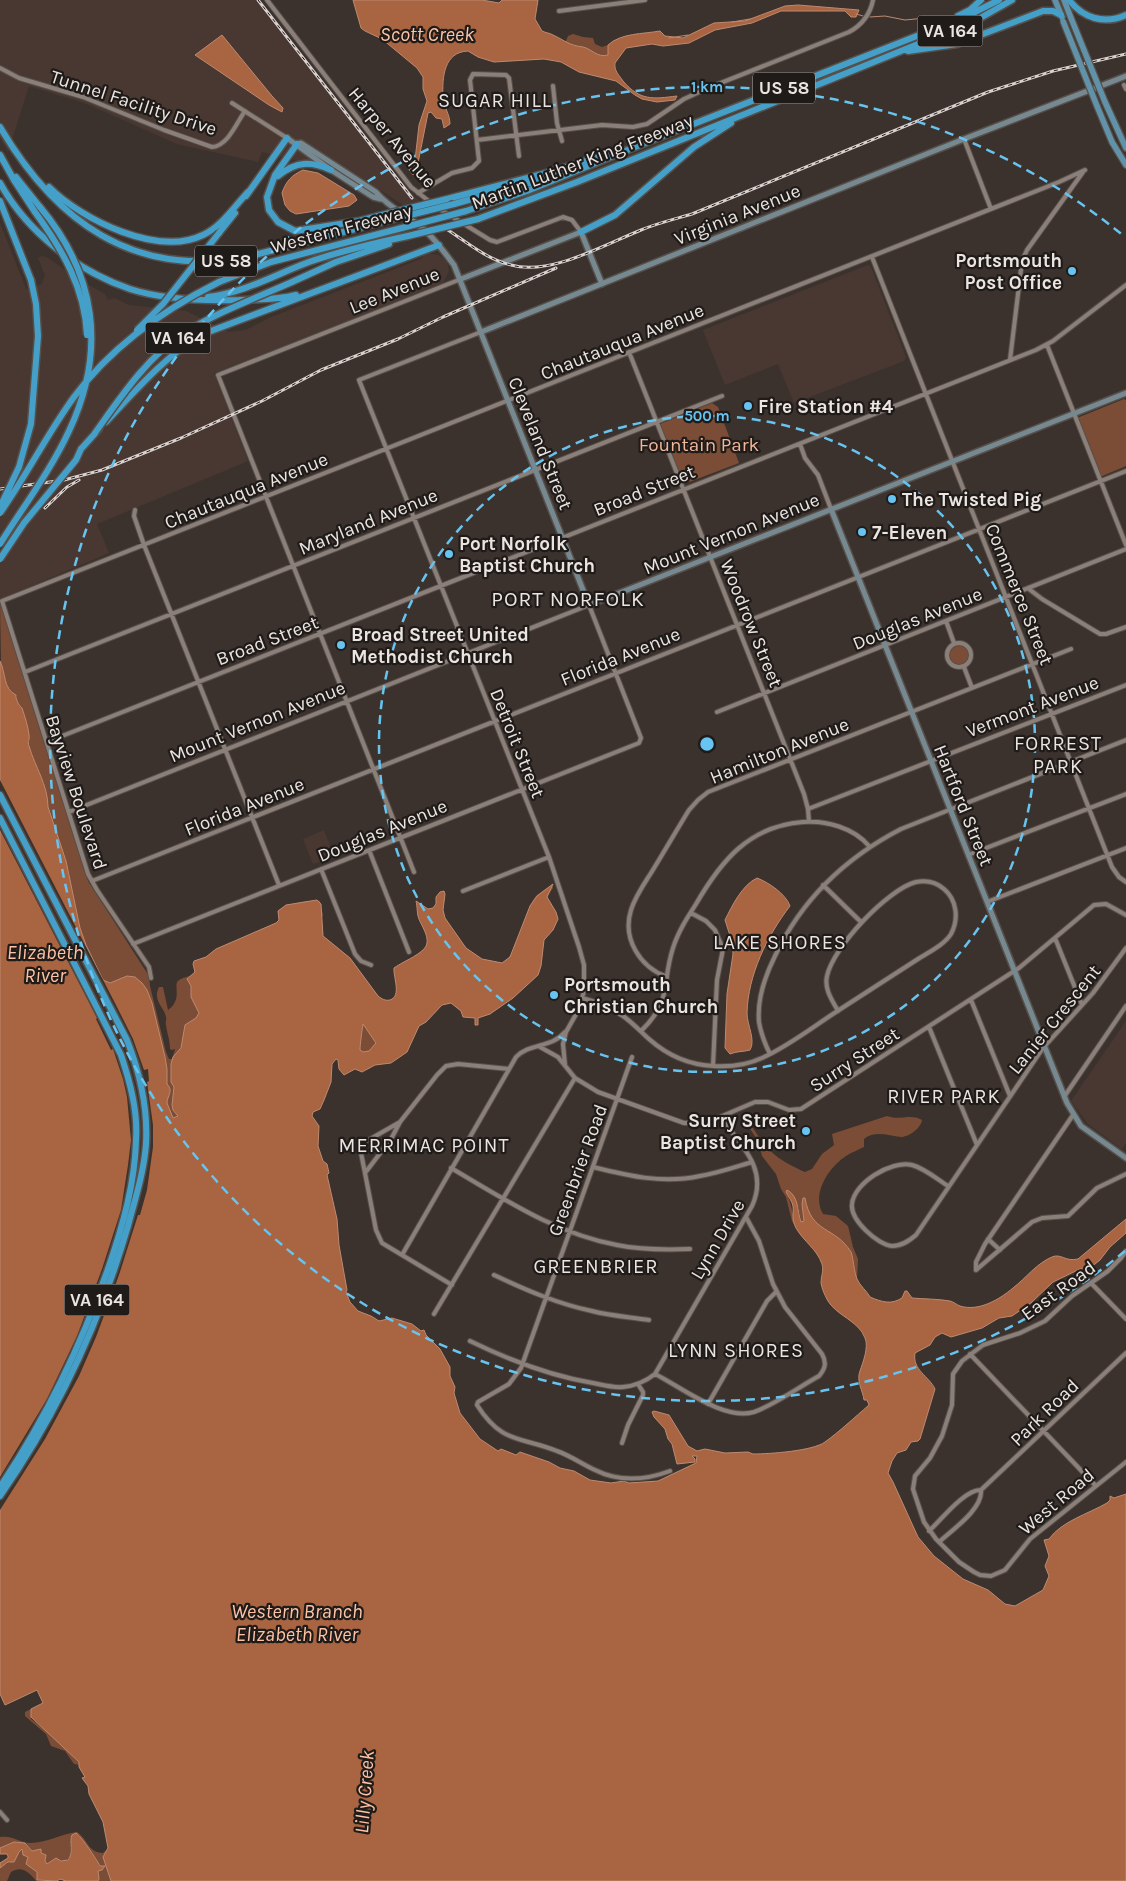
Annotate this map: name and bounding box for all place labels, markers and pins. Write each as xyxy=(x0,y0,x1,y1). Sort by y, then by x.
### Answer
place label: Portsmouth Post Office xyxy=(955,250,1062,294)
marker: Portsmouth Post Office xyxy=(1066,265,1078,277)
place label: Fire Station #4 xyxy=(758,396,894,418)
marker: Fire Station #4 xyxy=(742,400,754,412)
place label: The Twisted Pig xyxy=(902,489,1041,511)
marker: The Twisted Pig xyxy=(886,493,898,505)
place label: 7-Eleven xyxy=(872,522,947,544)
marker: 7-Eleven xyxy=(856,526,868,538)
place label: Port Norfolk Baptist Church xyxy=(459,533,595,577)
marker: Port Norfolk Baptist Church xyxy=(443,548,455,560)
place label: Broad Street United Methodist Church xyxy=(351,624,529,668)
marker: Broad Street United Methodist Church xyxy=(335,639,347,651)
centre of rings xyxy=(698,735,716,753)
place label: Portsmouth Christian Church xyxy=(564,974,718,1018)
marker: Portsmouth Christian Church xyxy=(548,989,560,1001)
place label: Surry Street Baptist Church xyxy=(660,1110,796,1154)
marker: Surry Street Baptist Church xyxy=(800,1125,812,1137)

